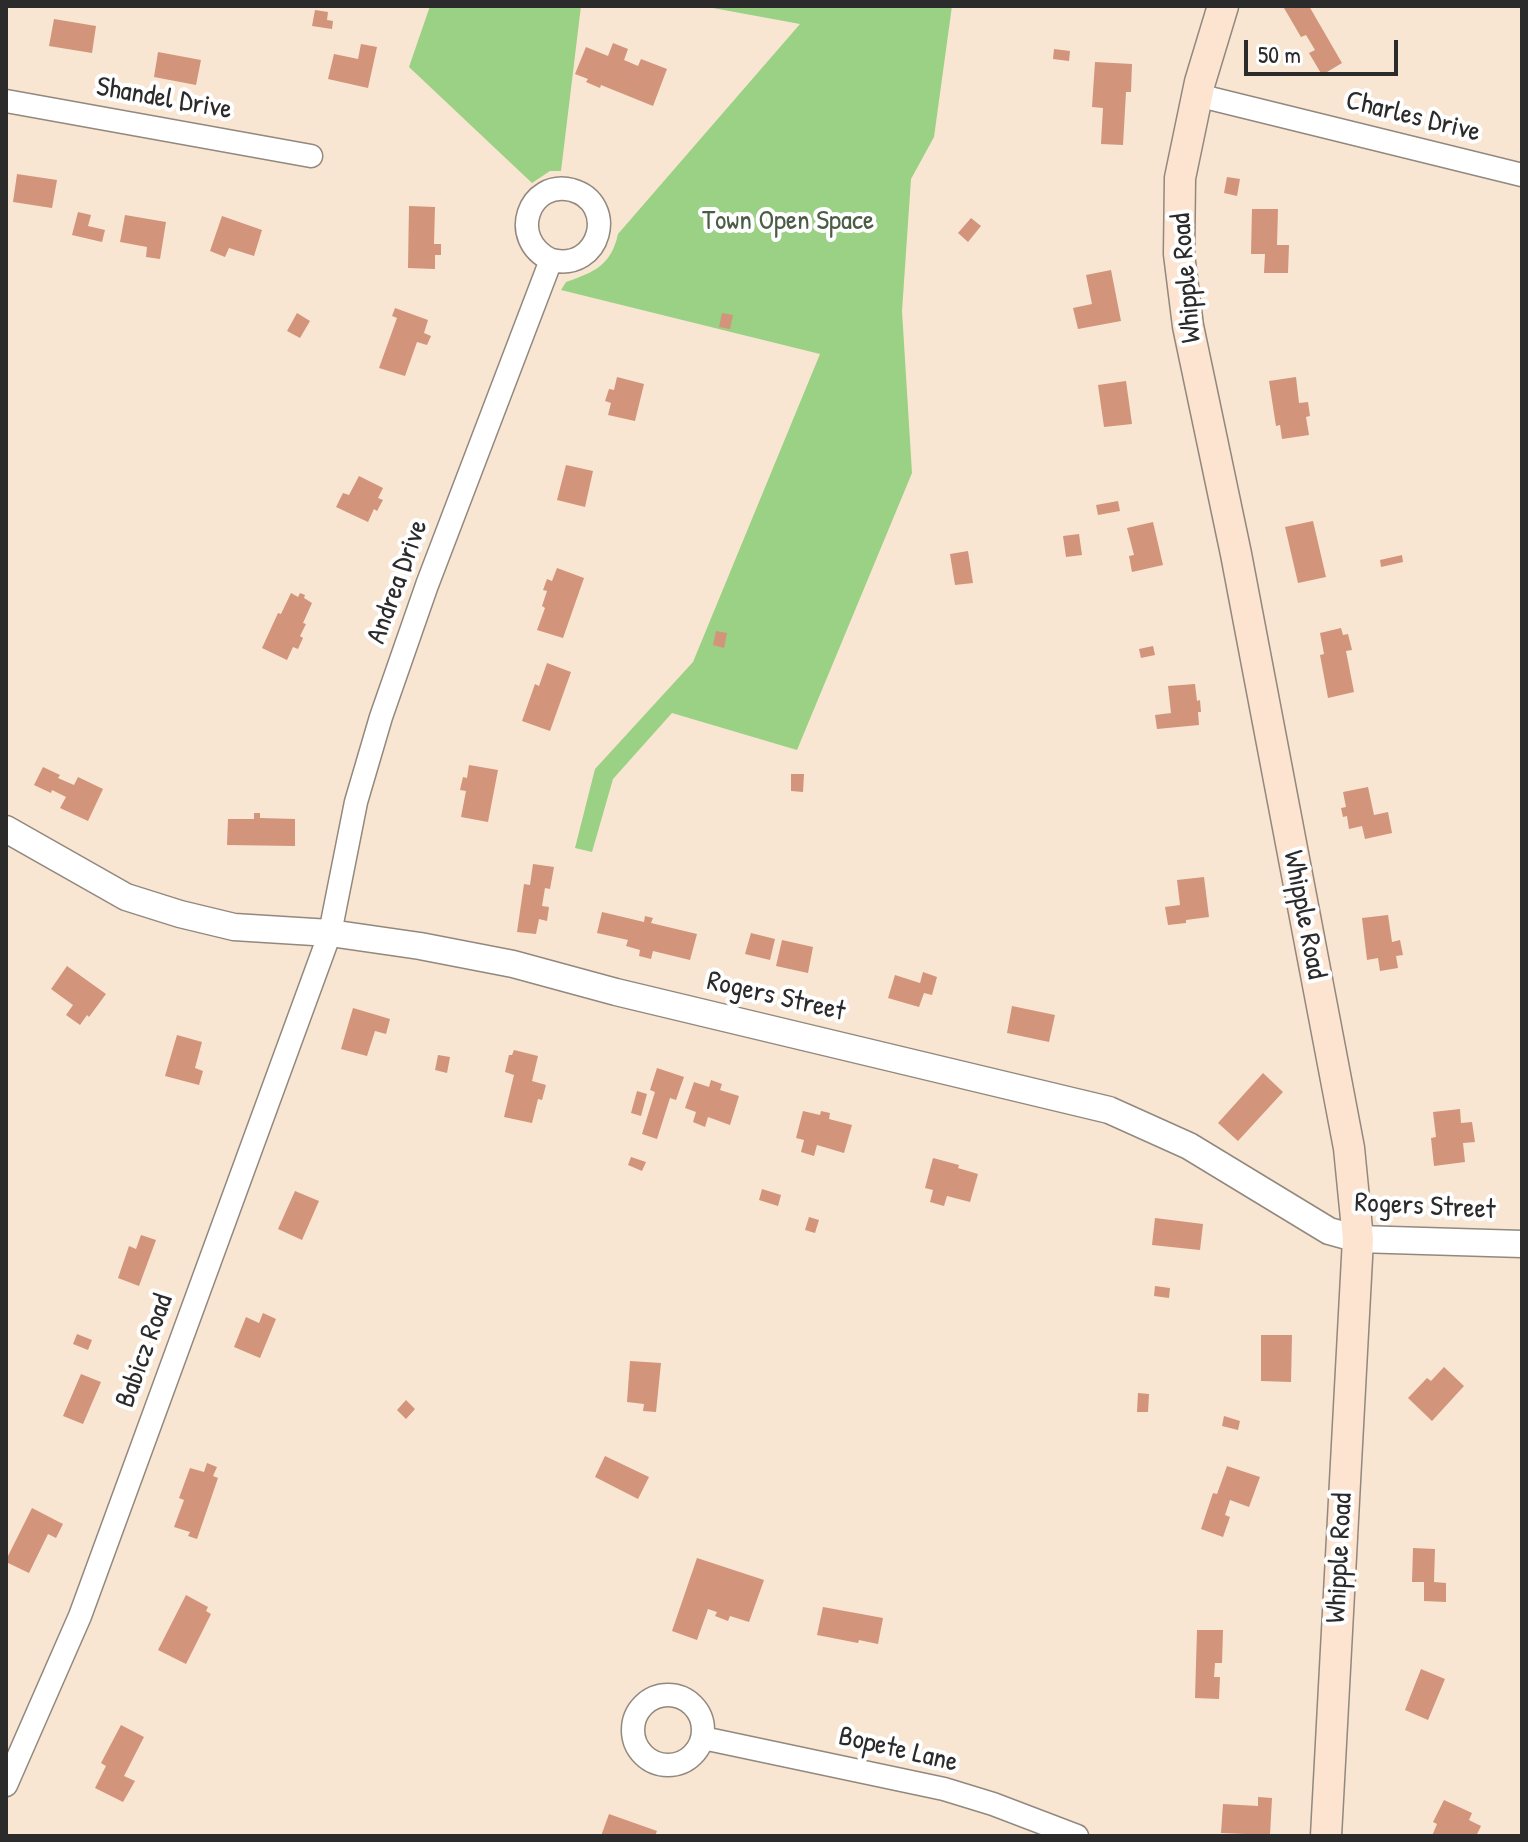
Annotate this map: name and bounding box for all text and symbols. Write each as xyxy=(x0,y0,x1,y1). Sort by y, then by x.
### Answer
scale bar xyxy=(1248,24,1402,74)
text: 50 m xyxy=(1258,38,1301,70)
street label: Shandel Drive xyxy=(94,71,234,127)
street label: Charles Drive xyxy=(1342,84,1484,150)
park label: Town Open Space xyxy=(702,205,874,239)
street label: Whipple Road xyxy=(1165,212,1209,344)
street label: Andrea Drive xyxy=(360,516,436,648)
street label: Whipple Road xyxy=(1275,848,1333,982)
street label: Rogers Street xyxy=(704,965,848,1029)
street label: Rogers Street xyxy=(1354,1187,1496,1227)
street label: Babicz Road xyxy=(109,1290,181,1412)
street label: Whipple Road xyxy=(1320,1492,1360,1624)
street label: Bopete Lane xyxy=(835,1720,961,1780)

